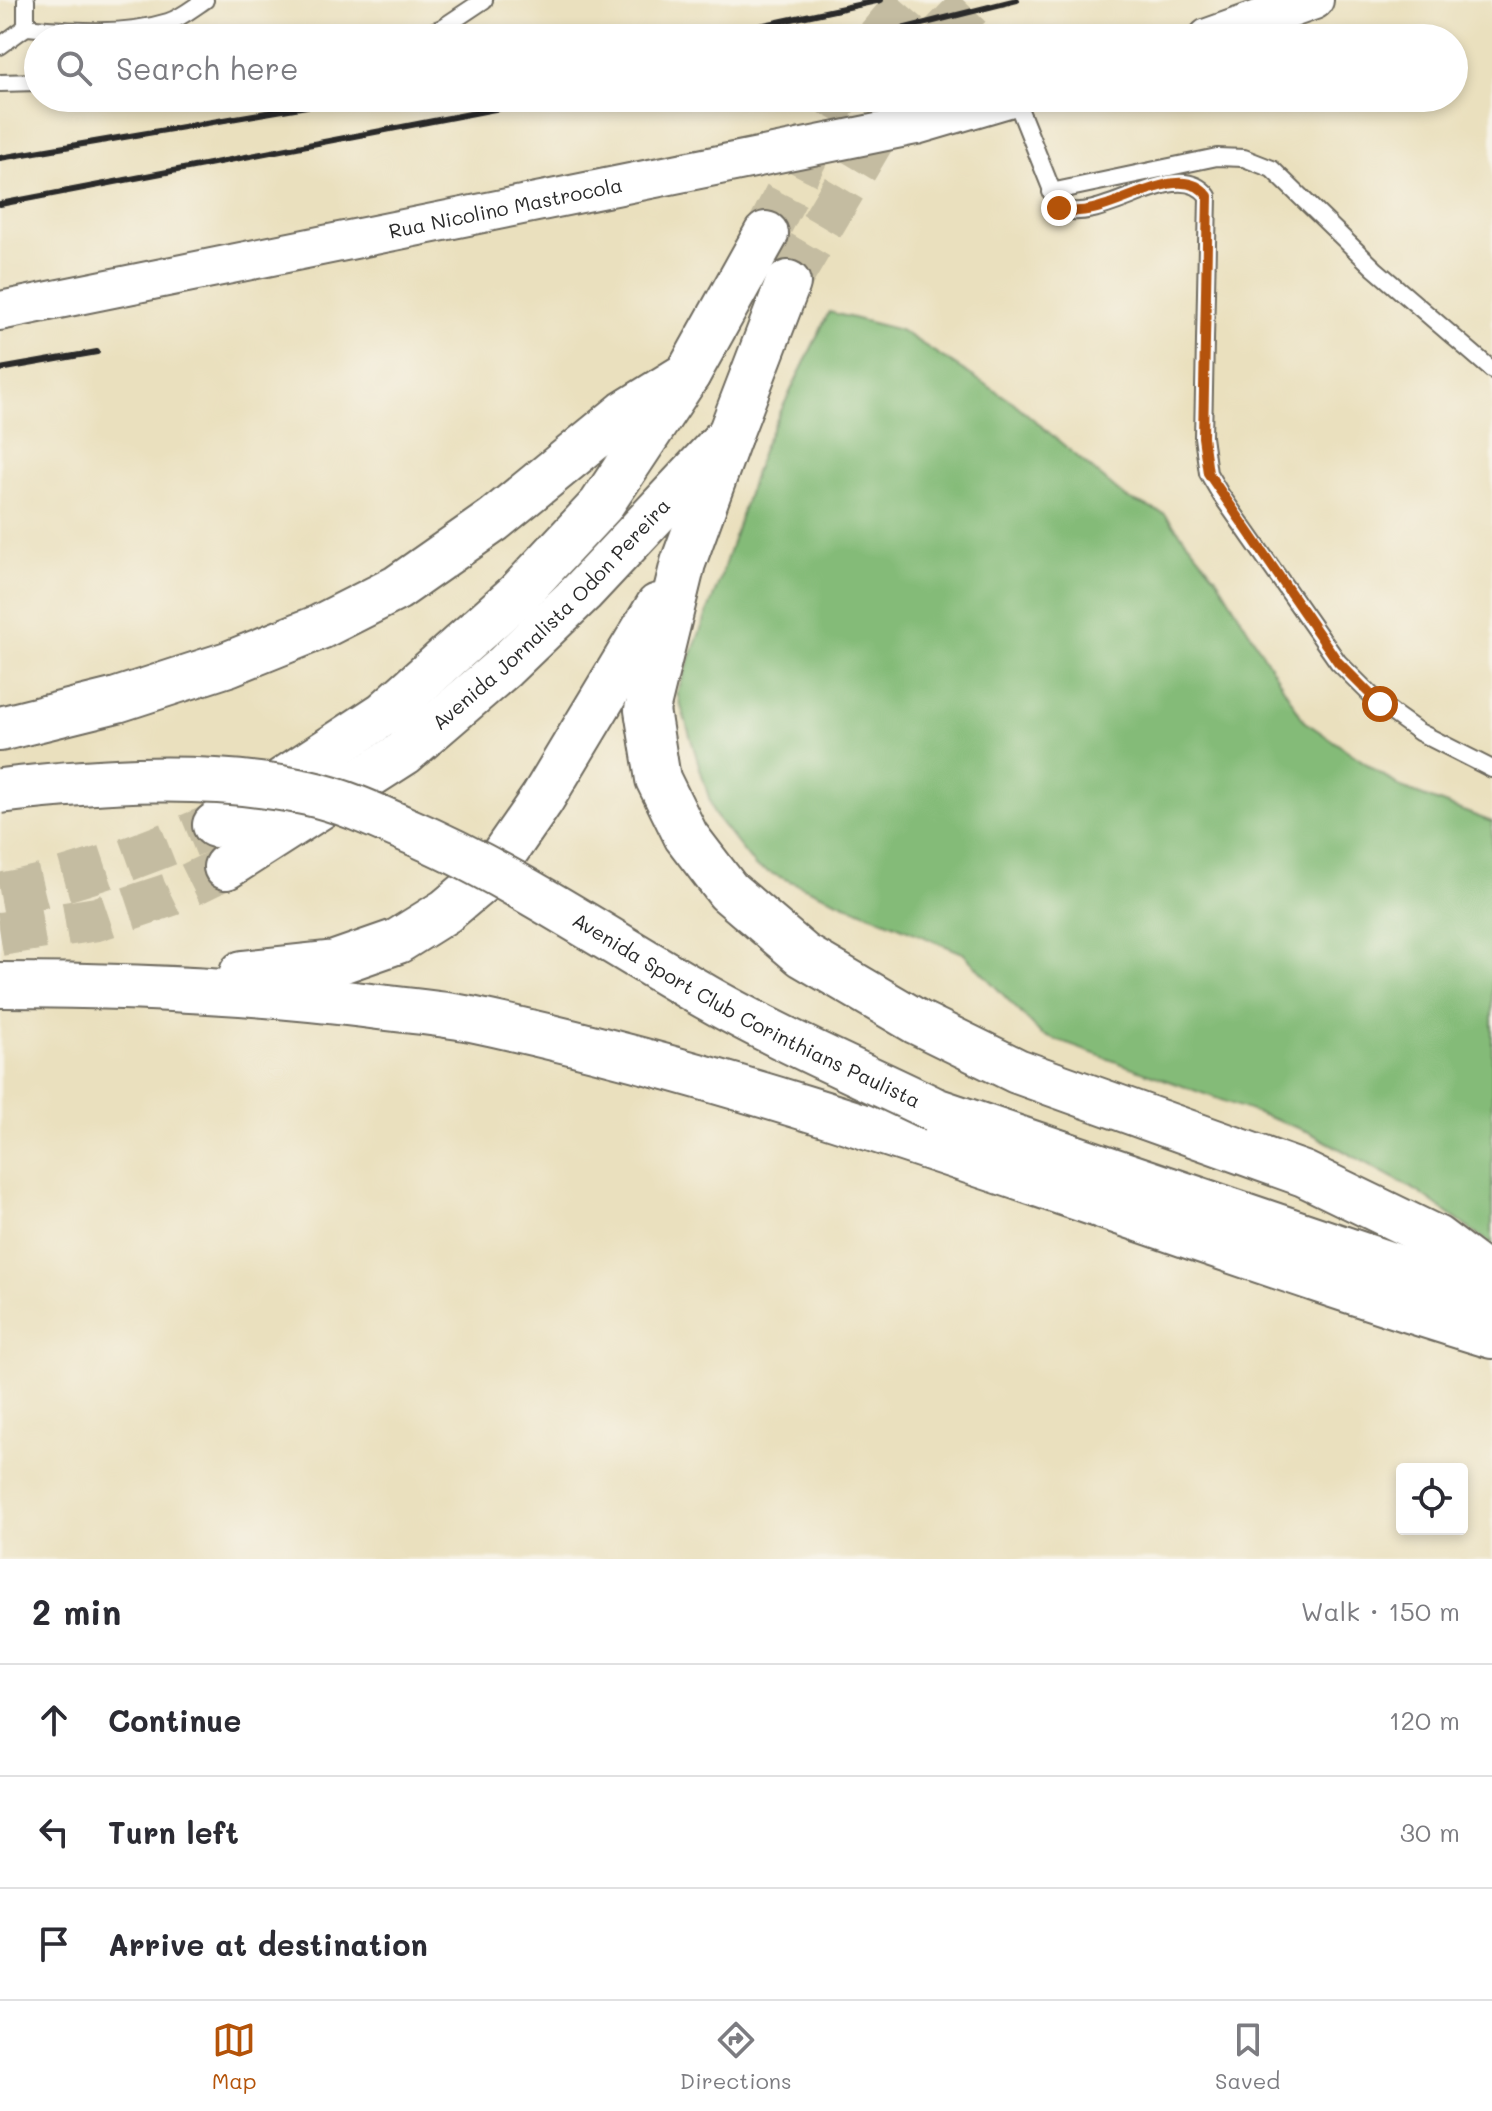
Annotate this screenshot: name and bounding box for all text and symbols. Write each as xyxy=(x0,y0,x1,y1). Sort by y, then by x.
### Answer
search box xyxy=(24,24,1468,112)
icon: search xyxy=(52,46,96,90)
text: Search here xyxy=(116,48,299,88)
street label: Rua Nicolino Mastrocola xyxy=(386,171,625,244)
route end xyxy=(1041,190,1077,226)
street label: Avenida Jornalista Odon Pereira xyxy=(426,492,675,735)
route start xyxy=(1362,686,1398,722)
street label: Avenida Sport Club Corinthians Paulista xyxy=(568,906,925,1113)
map controls xyxy=(1396,1463,1468,1535)
button: locate xyxy=(1396,1463,1468,1535)
text: 2 min xyxy=(32,1589,121,1634)
text: Walk · 150 m xyxy=(1301,1594,1460,1628)
icon: ahead xyxy=(32,1698,76,1742)
text: Continue xyxy=(108,1700,241,1740)
text: 120 m xyxy=(1389,1703,1460,1737)
icon: left xyxy=(32,1810,76,1854)
text: Turn left xyxy=(108,1812,239,1852)
text: 30 m xyxy=(1400,1815,1460,1849)
icon: arrive xyxy=(32,1922,76,1966)
text: Arrive at destination xyxy=(108,1924,428,1964)
tab: Map xyxy=(212,2018,257,2095)
tab: Directions xyxy=(680,2018,792,2095)
tab: Saved xyxy=(1215,2018,1280,2095)

